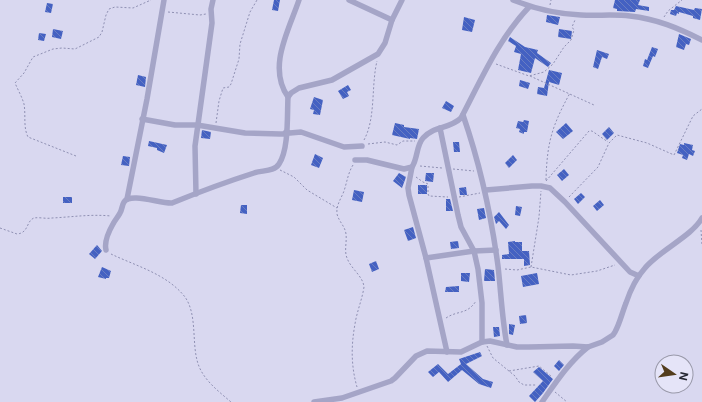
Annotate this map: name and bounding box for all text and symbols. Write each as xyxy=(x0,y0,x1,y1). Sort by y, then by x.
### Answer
north arrow xyxy=(654,354,694,394)
text: N xyxy=(676,371,692,382)

